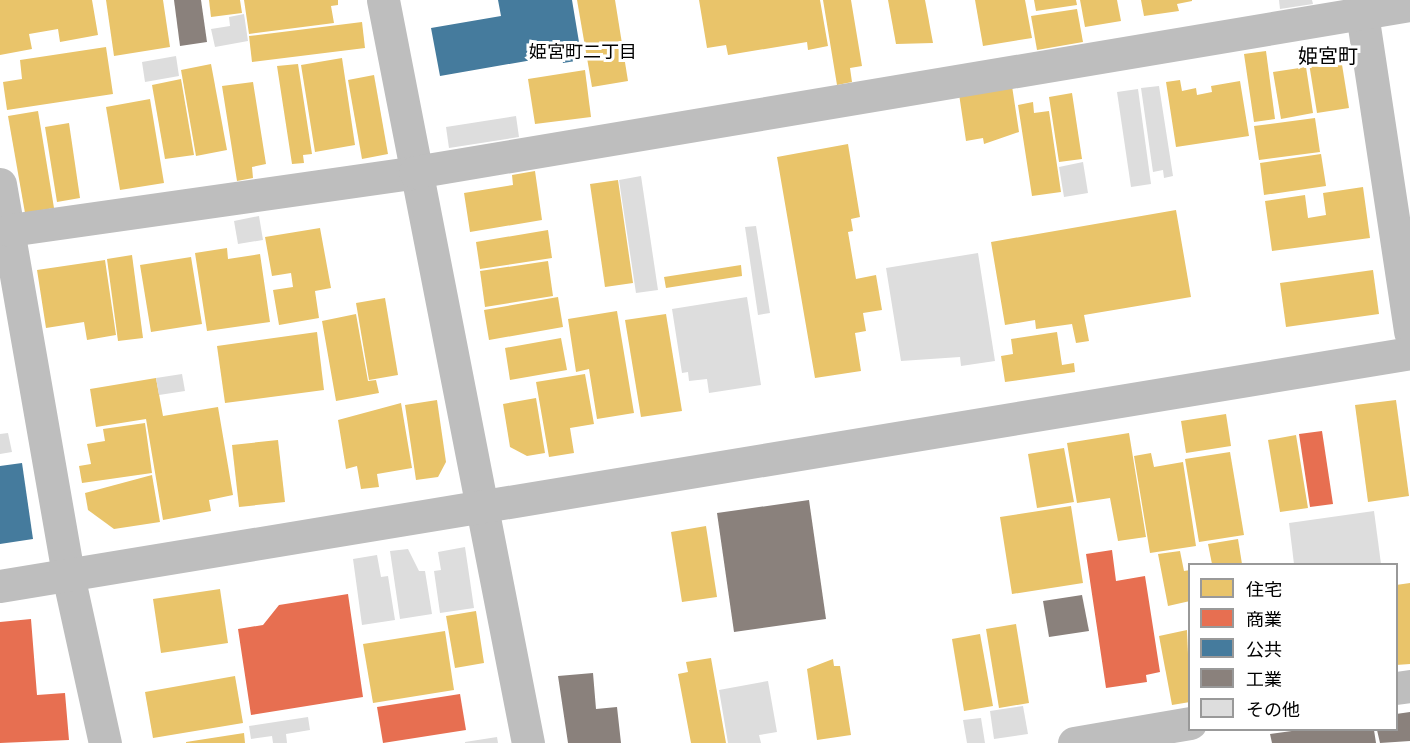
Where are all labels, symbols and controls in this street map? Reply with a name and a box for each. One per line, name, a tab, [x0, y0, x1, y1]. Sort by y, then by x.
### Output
district label: 姫宮町二丁目	[529, 41, 637, 63]
district label: 姫宮町	[1298, 44, 1358, 68]
legend	[1188, 563, 1398, 731]
text: 住宅	[1246, 579, 1282, 600]
text: 商業	[1246, 609, 1282, 630]
text: 公共	[1246, 639, 1282, 660]
text: 工業	[1246, 669, 1282, 690]
text: その他	[1246, 699, 1300, 720]

